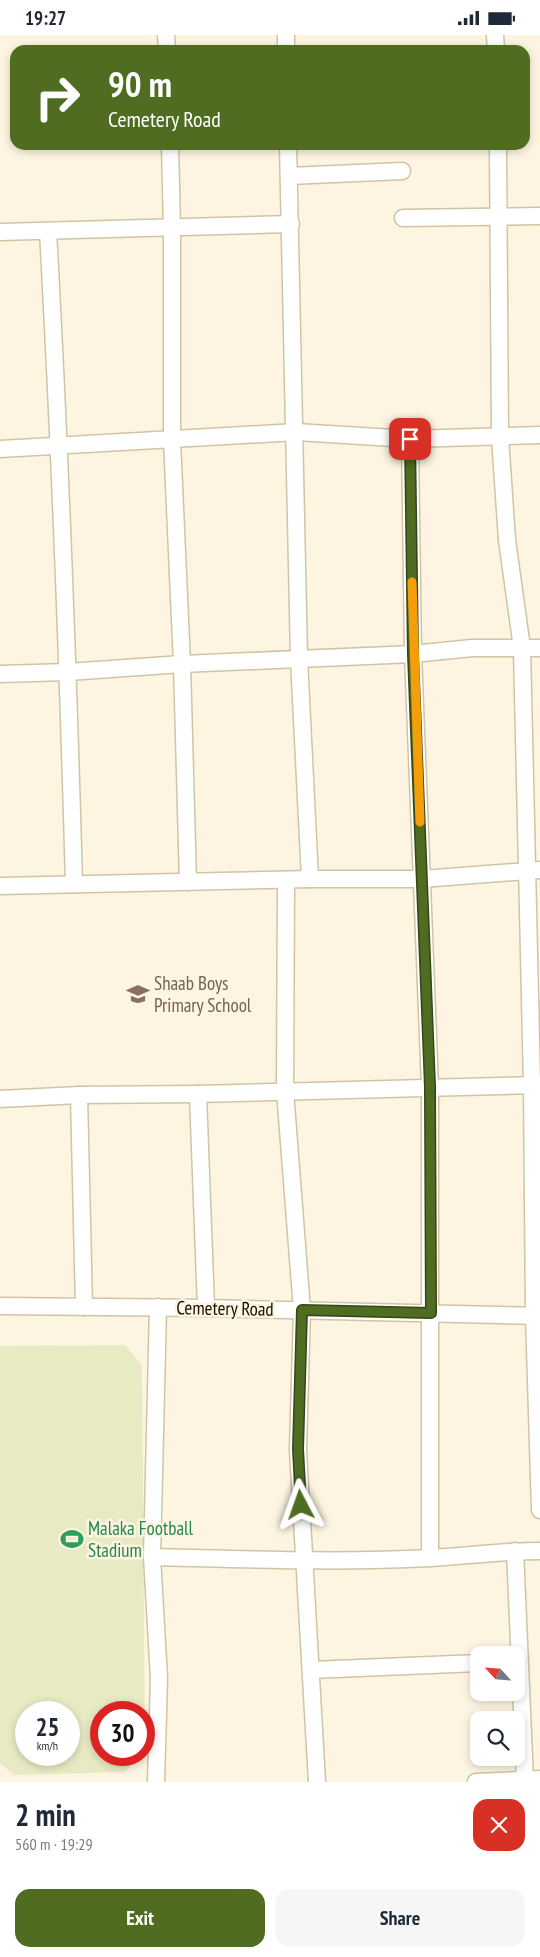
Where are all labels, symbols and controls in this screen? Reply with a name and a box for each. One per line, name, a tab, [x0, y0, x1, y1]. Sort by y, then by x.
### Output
text: 19:27	[25, 6, 66, 30]
text: 90 m	[108, 61, 172, 107]
icon: right	[25, 65, 90, 130]
text: Cemetery Road	[108, 105, 221, 133]
pin	[389, 418, 431, 460]
icon: arrive	[396, 425, 424, 453]
place label: Shaab Boys Primary School	[154, 971, 252, 1017]
school or university icon: Shaab Boys Primary School	[125, 981, 151, 1007]
street label: Cemetery Road	[176, 1295, 274, 1321]
position arrow	[274, 1478, 326, 1530]
place label: Malaka Football Stadium	[88, 1516, 193, 1562]
sports icon: Malaka Football Stadium	[59, 1526, 85, 1552]
north arrow	[470, 1646, 525, 1701]
map controls	[470, 1646, 525, 1766]
speed limit sign: 30	[90, 1701, 155, 1766]
text: 25	[36, 1711, 59, 1743]
button: search	[470, 1711, 525, 1766]
text: km/h	[37, 1738, 58, 1753]
text: 2 min	[15, 1795, 76, 1834]
button: close	[473, 1799, 525, 1851]
text: 560 m · 19:29	[15, 1834, 93, 1854]
button: Exit	[15, 1889, 265, 1947]
button: Share	[275, 1889, 525, 1947]

